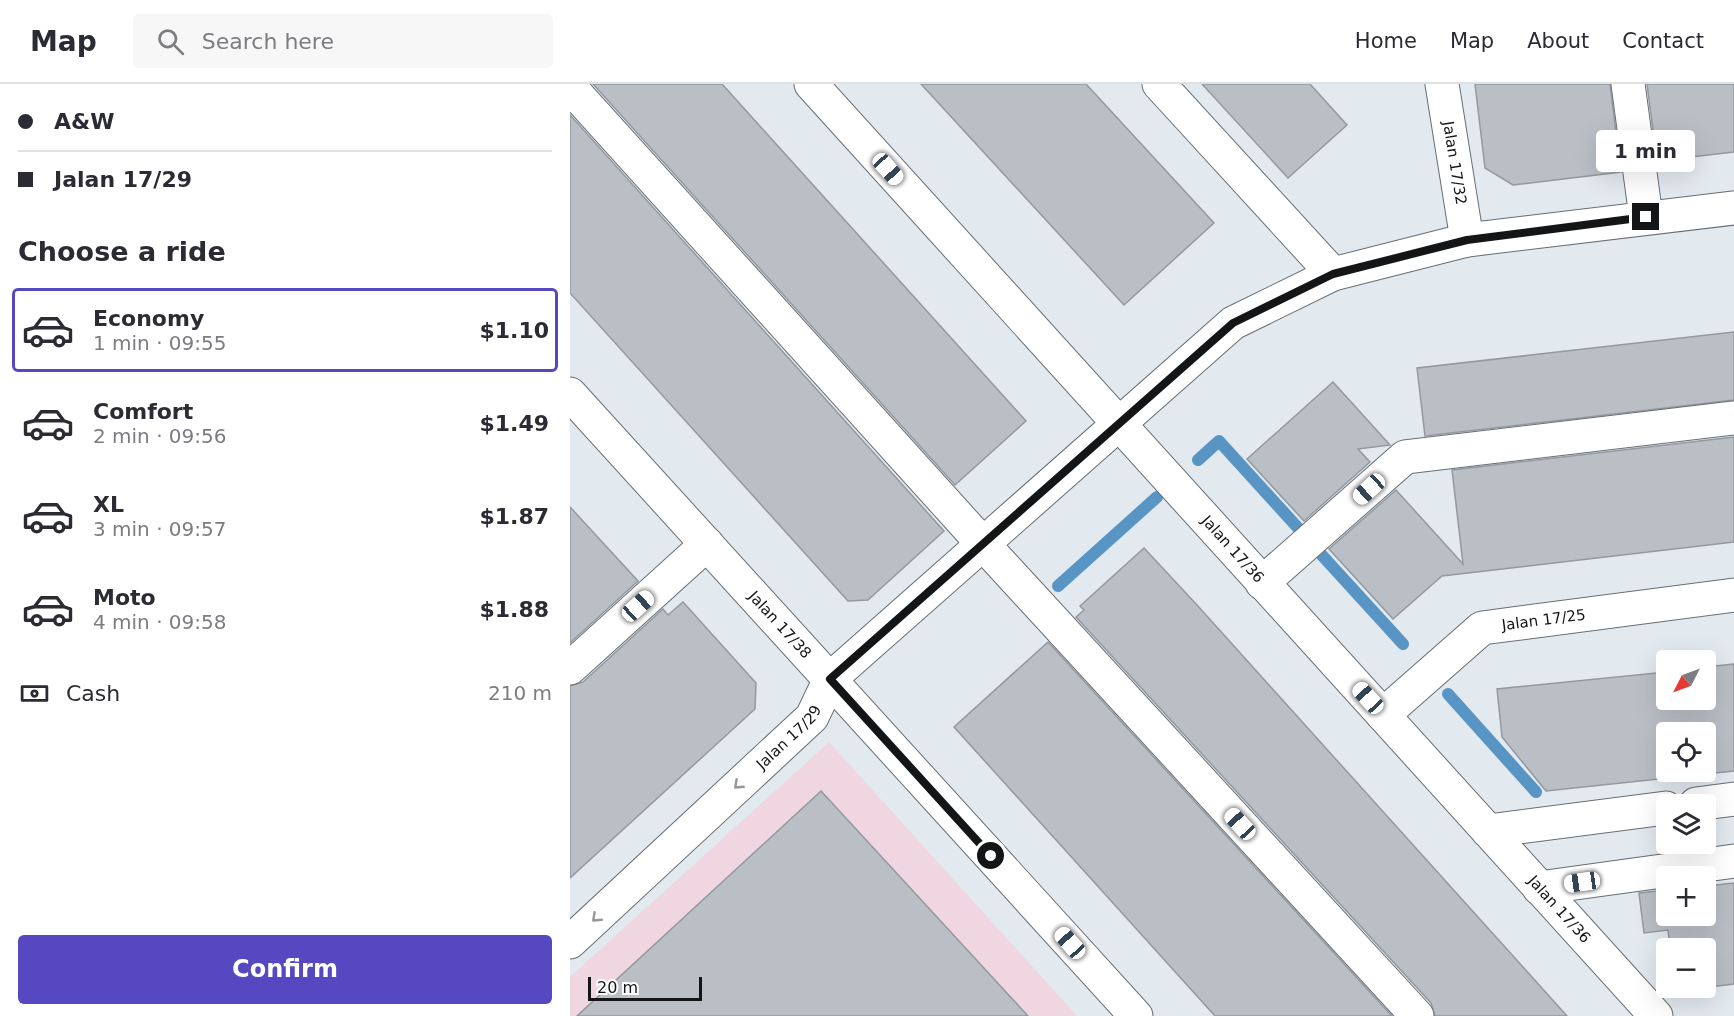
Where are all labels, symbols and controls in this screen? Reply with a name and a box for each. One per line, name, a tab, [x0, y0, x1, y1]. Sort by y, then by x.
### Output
search box	[133, 14, 553, 68]
text: Map	[30, 25, 97, 58]
icon: search	[154, 25, 187, 58]
text: Search here	[202, 29, 334, 54]
text: Home	[1355, 29, 1417, 53]
text: Map	[1450, 29, 1494, 53]
text: About	[1527, 29, 1589, 53]
text: Contact	[1622, 29, 1704, 53]
text: A&W	[54, 109, 114, 134]
street label: Jalan 17/32	[1439, 119, 1470, 206]
callout: 1 min	[1596, 130, 1696, 172]
text: 1 min	[1614, 139, 1677, 163]
car	[869, 150, 907, 188]
text: Jalan 17/29	[54, 167, 192, 192]
route end	[1632, 203, 1659, 230]
text: Choose a ride	[18, 236, 226, 267]
icon: car	[21, 303, 75, 357]
text: Economy	[93, 306, 204, 331]
text: $1.10	[479, 318, 549, 343]
text: 1 min · 09:55	[93, 331, 227, 355]
icon: car	[21, 396, 75, 450]
text: Comfort	[93, 399, 193, 424]
text: $1.49	[479, 411, 549, 436]
text: 2 min · 09:56	[93, 424, 227, 448]
car	[1350, 470, 1388, 508]
icon: car	[21, 489, 75, 543]
text: XL	[93, 492, 124, 517]
text: $1.87	[479, 504, 549, 529]
street label: Jalan 17/36	[1197, 511, 1268, 587]
text: 3 min · 09:57	[93, 517, 227, 541]
icon: car	[21, 582, 75, 636]
text: Moto	[93, 585, 156, 610]
car	[619, 587, 657, 625]
street label: Jalan 17/38	[744, 587, 815, 662]
text: $1.88	[479, 597, 549, 622]
street label: Jalan 17/25	[1500, 606, 1587, 634]
text: 4 min · 09:58	[93, 610, 227, 634]
north arrow	[1656, 650, 1716, 710]
map controls	[1656, 650, 1716, 998]
icon: cash	[18, 677, 51, 710]
car	[1349, 679, 1387, 717]
text: Cash	[66, 681, 120, 706]
text: 210 m	[488, 681, 552, 705]
street label: Jalan 17/29	[752, 702, 825, 774]
button: locate	[1656, 722, 1716, 782]
one-way arrow	[735, 778, 745, 789]
button: layers	[1656, 794, 1716, 854]
car	[1221, 805, 1259, 843]
route start	[977, 842, 1004, 869]
button: +	[1656, 866, 1716, 926]
street label: Jalan 17/36	[1524, 871, 1594, 947]
car	[1563, 871, 1601, 893]
one-way arrow	[592, 911, 602, 922]
car	[1051, 924, 1089, 962]
button: Confirm	[18, 935, 552, 1004]
button: −	[1656, 938, 1716, 998]
scale bar	[588, 974, 702, 1002]
text: 20 m	[597, 978, 638, 997]

